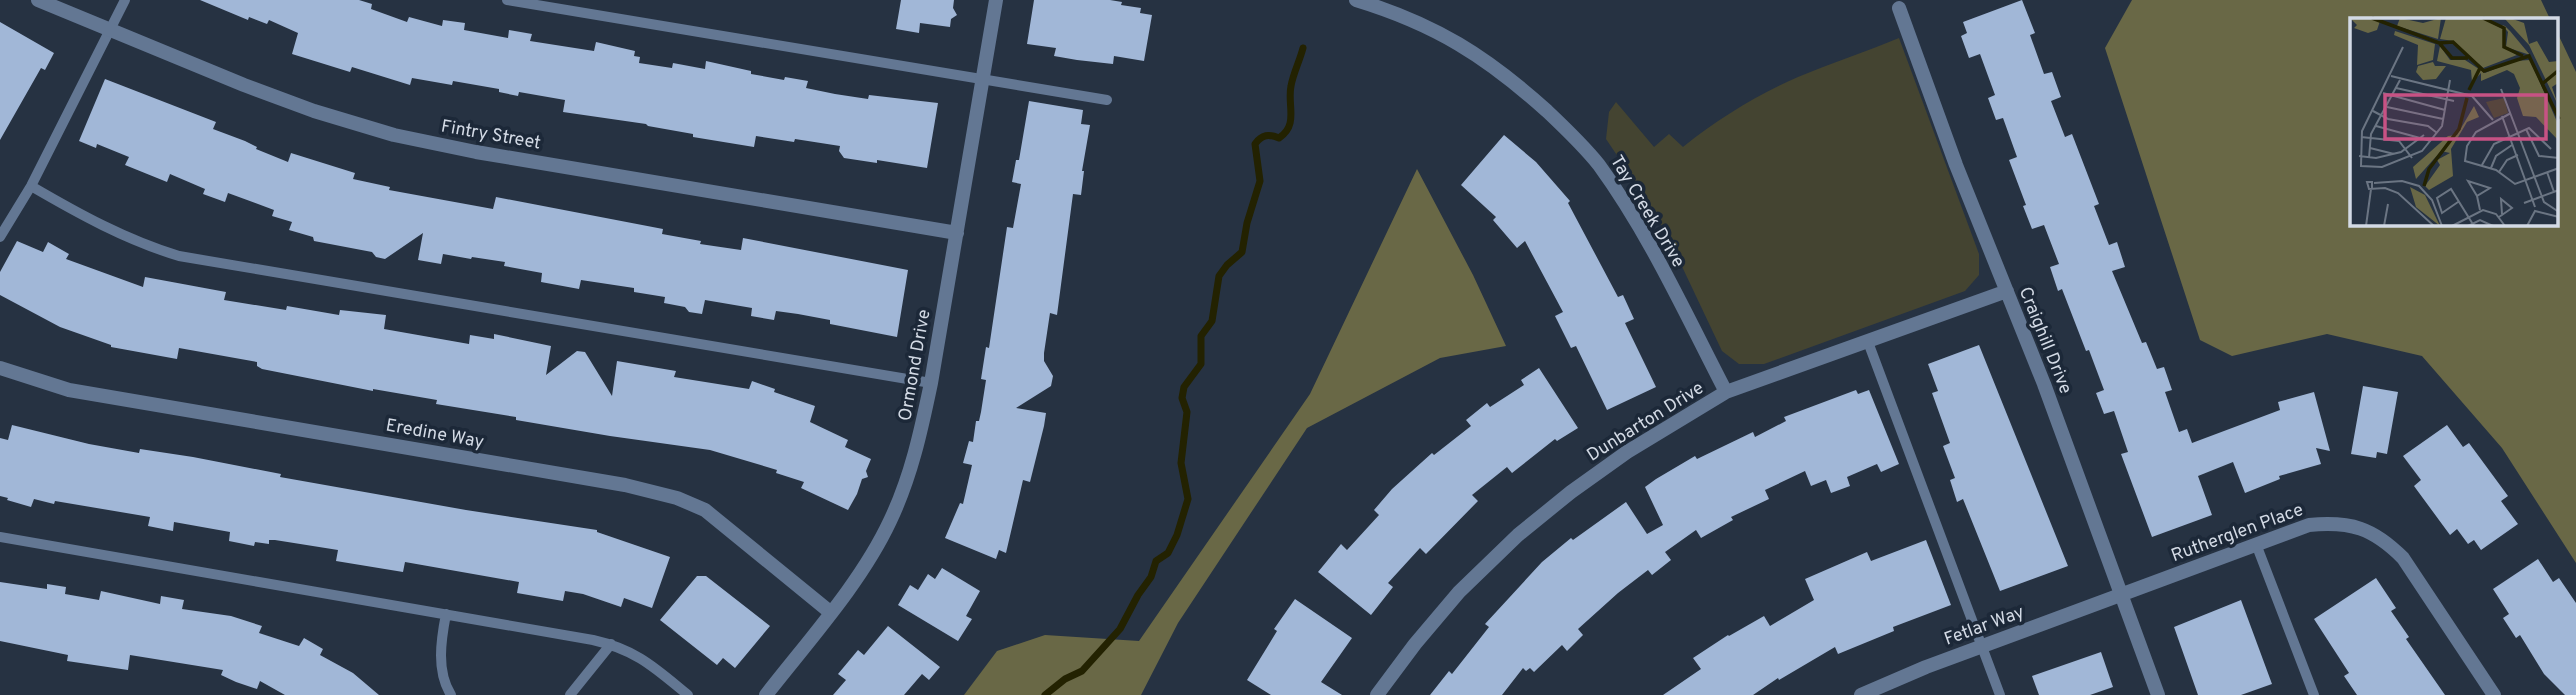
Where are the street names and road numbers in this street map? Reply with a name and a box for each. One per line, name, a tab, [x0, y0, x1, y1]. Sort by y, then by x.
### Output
street label: Fintry Street	[439, 115, 543, 156]
street label: Tay Creek Drive	[1604, 151, 1689, 272]
street label: Craighill Drive	[2013, 284, 2077, 397]
street label: Ormond Drive	[894, 308, 937, 423]
street label: Dunbarton Drive	[1583, 377, 1709, 467]
street label: Eredine Way	[384, 415, 486, 454]
street label: Rutherglen Place	[2168, 499, 2307, 568]
street label: Fetlar Way	[1941, 601, 2028, 652]

